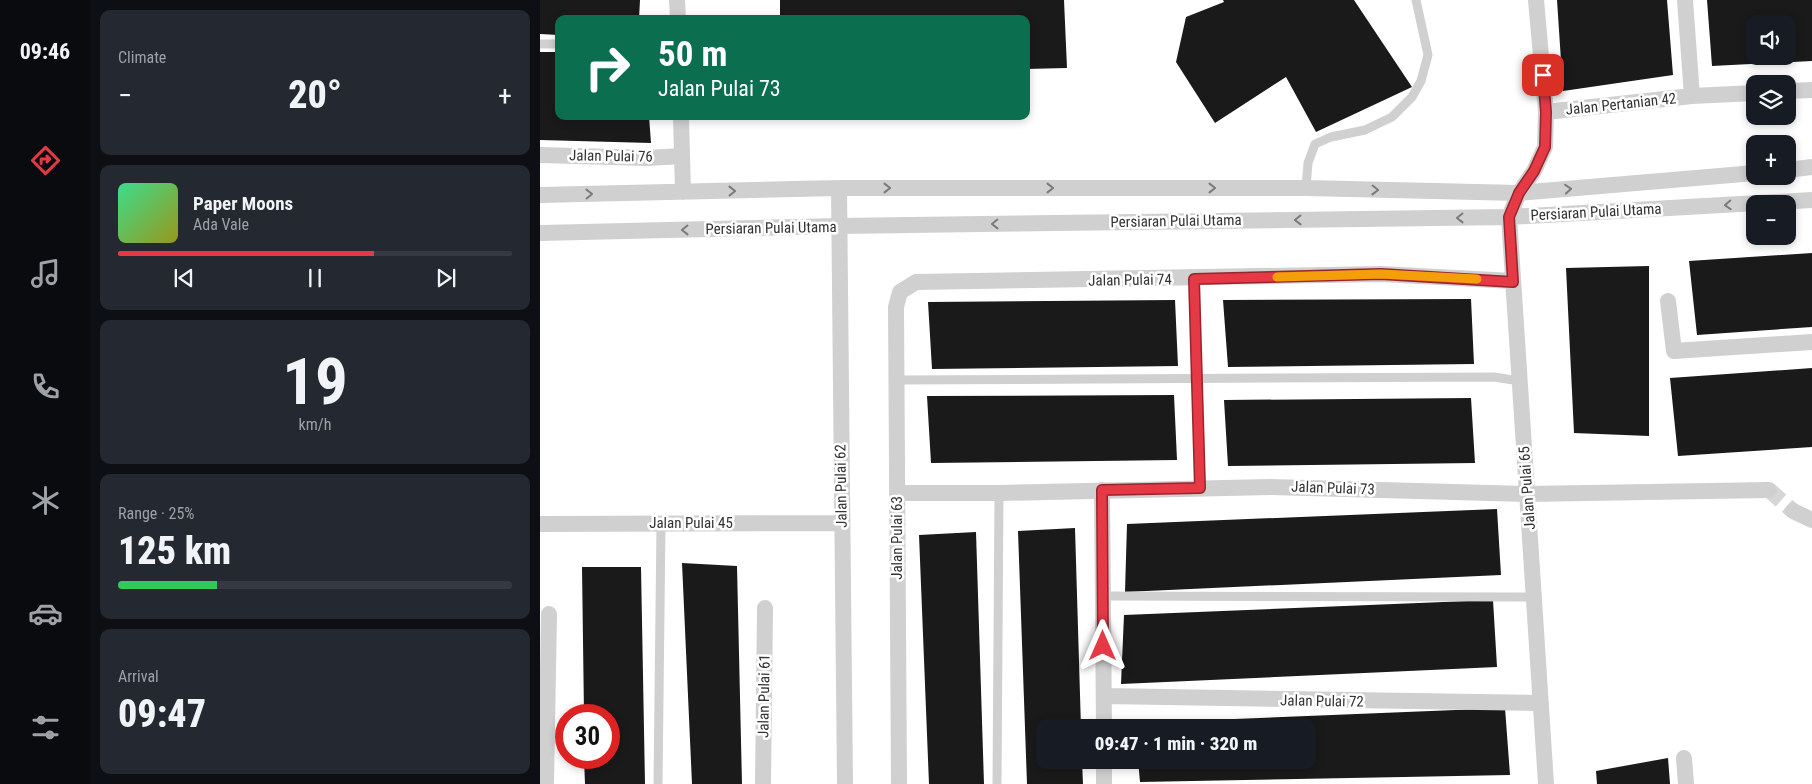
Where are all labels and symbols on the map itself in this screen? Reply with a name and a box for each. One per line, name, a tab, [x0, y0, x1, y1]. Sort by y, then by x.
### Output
pin	[1522, 54, 1564, 96]
street label: Jalan Pertanian 42	[1565, 89, 1677, 119]
street label: Jalan Pulai 76	[569, 146, 653, 166]
one-way arrow	[884, 183, 892, 193]
one-way arrow	[1046, 183, 1054, 193]
one-way arrow	[1209, 183, 1217, 193]
one-way arrow	[1371, 184, 1379, 195]
one-way arrow	[1564, 184, 1572, 195]
one-way arrow	[728, 186, 736, 196]
one-way arrow	[585, 189, 593, 199]
one-way arrow	[1724, 199, 1732, 210]
street label: Persiaran Pulai Utama	[1530, 200, 1662, 224]
street label: Persiaran Pulai Utama	[1110, 211, 1242, 231]
one-way arrow	[1456, 213, 1464, 223]
one-way arrow	[1294, 215, 1302, 225]
street label: Persiaran Pulai Utama	[705, 218, 837, 238]
one-way arrow	[991, 219, 999, 229]
one-way arrow	[681, 224, 689, 235]
street label: Jalan Pulai 74	[1088, 270, 1172, 290]
street label: Jalan Pulai 62	[831, 444, 851, 528]
street label: Jalan Pulai 65	[1515, 446, 1539, 530]
street label: Jalan Pulai 73	[1291, 478, 1375, 498]
street label: Jalan Pulai 63	[888, 496, 906, 580]
street label: Jalan Pulai 45	[649, 514, 733, 532]
position arrow	[1076, 619, 1128, 671]
street label: Jalan Pulai 61	[754, 654, 774, 738]
street label: Jalan Pulai 72	[1280, 691, 1364, 711]
speed limit sign: 30	[555, 704, 620, 769]

